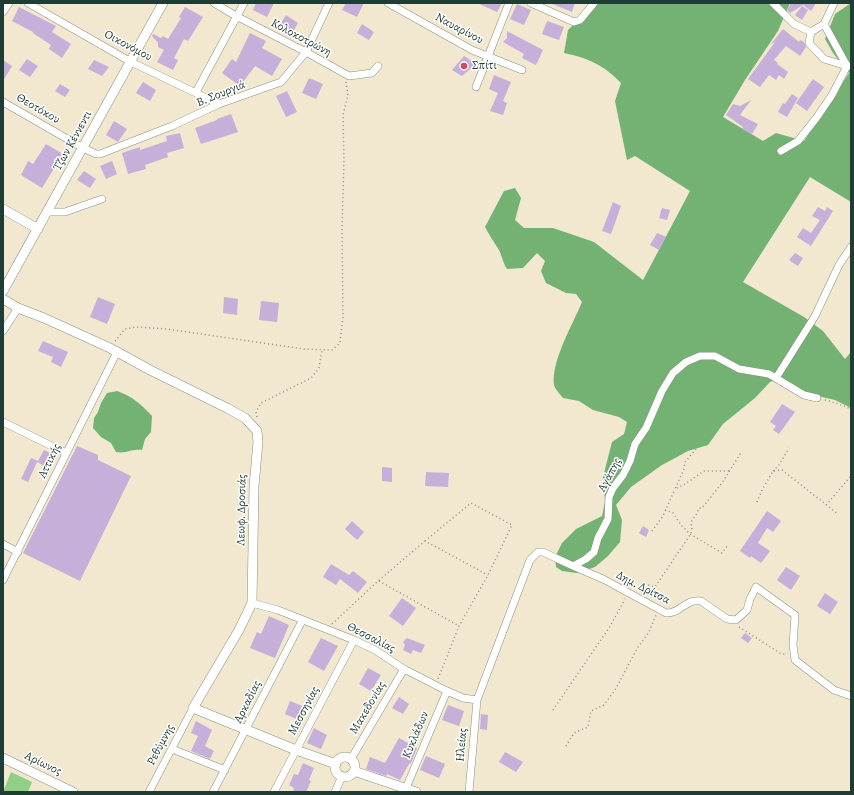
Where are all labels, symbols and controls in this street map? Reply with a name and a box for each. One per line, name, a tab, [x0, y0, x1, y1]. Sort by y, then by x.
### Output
street label: Ναυαρίνου	[432, 10, 486, 48]
street label: Κολοκοτρώνη	[268, 16, 334, 60]
street label: Οικονόμου	[102, 27, 154, 65]
place label: Σπίτι	[472, 59, 497, 73]
marker: Σπίτι	[459, 61, 469, 71]
street label: Β. Σουργιά	[194, 78, 248, 110]
street label: Θεοτόκου	[14, 91, 62, 127]
street label: Τζων Κέννεντι	[51, 109, 95, 173]
street label: Αττικής	[35, 441, 65, 481]
street label: Αγάπης	[595, 456, 625, 494]
street label: Λεωφ. Δροσιάς	[234, 474, 250, 546]
street label: Δημ. Δρίτσα	[614, 568, 672, 608]
street label: Θεσσαλίας	[345, 620, 397, 656]
street label: Αρκαδίας	[231, 678, 265, 726]
street label: Μακεδονίας	[347, 679, 389, 737]
street label: Μεσσηνίας	[285, 684, 323, 738]
street label: Κυκλάδων	[400, 709, 432, 761]
street label: Ρεθύμνης	[144, 722, 178, 768]
street label: Ηλείας	[453, 728, 471, 762]
street label: Αρίωνος	[22, 749, 64, 779]

